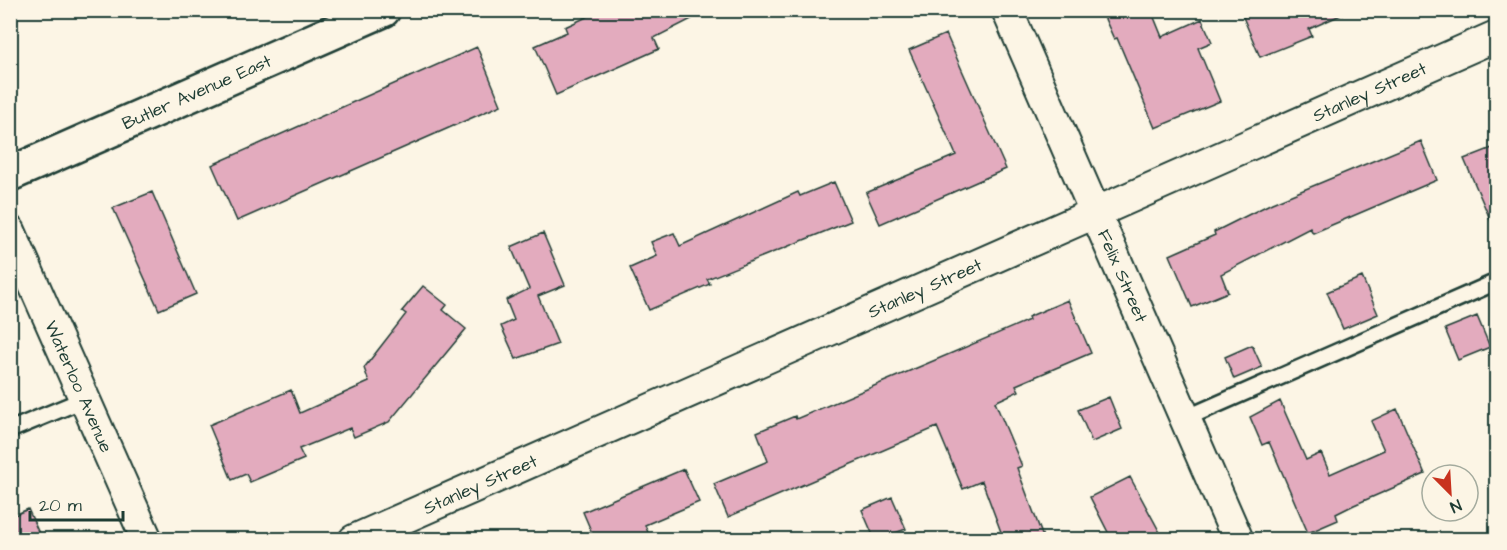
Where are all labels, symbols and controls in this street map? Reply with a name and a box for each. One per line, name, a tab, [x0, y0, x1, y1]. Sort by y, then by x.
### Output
street label: Butler Avenue East	[118, 48, 276, 136]
street label: Stanley Street	[1309, 56, 1431, 128]
street label: Felix Street	[1091, 226, 1154, 327]
street label: Stanley Street	[864, 252, 987, 325]
street label: Waterloo Avenue	[38, 317, 119, 457]
street label: Stanley Street	[419, 448, 542, 521]
north arrow	[1420, 463, 1480, 523]
scale bar	[30, 484, 123, 522]
text: 20 m	[39, 493, 82, 518]
text: N	[1447, 494, 1465, 518]

